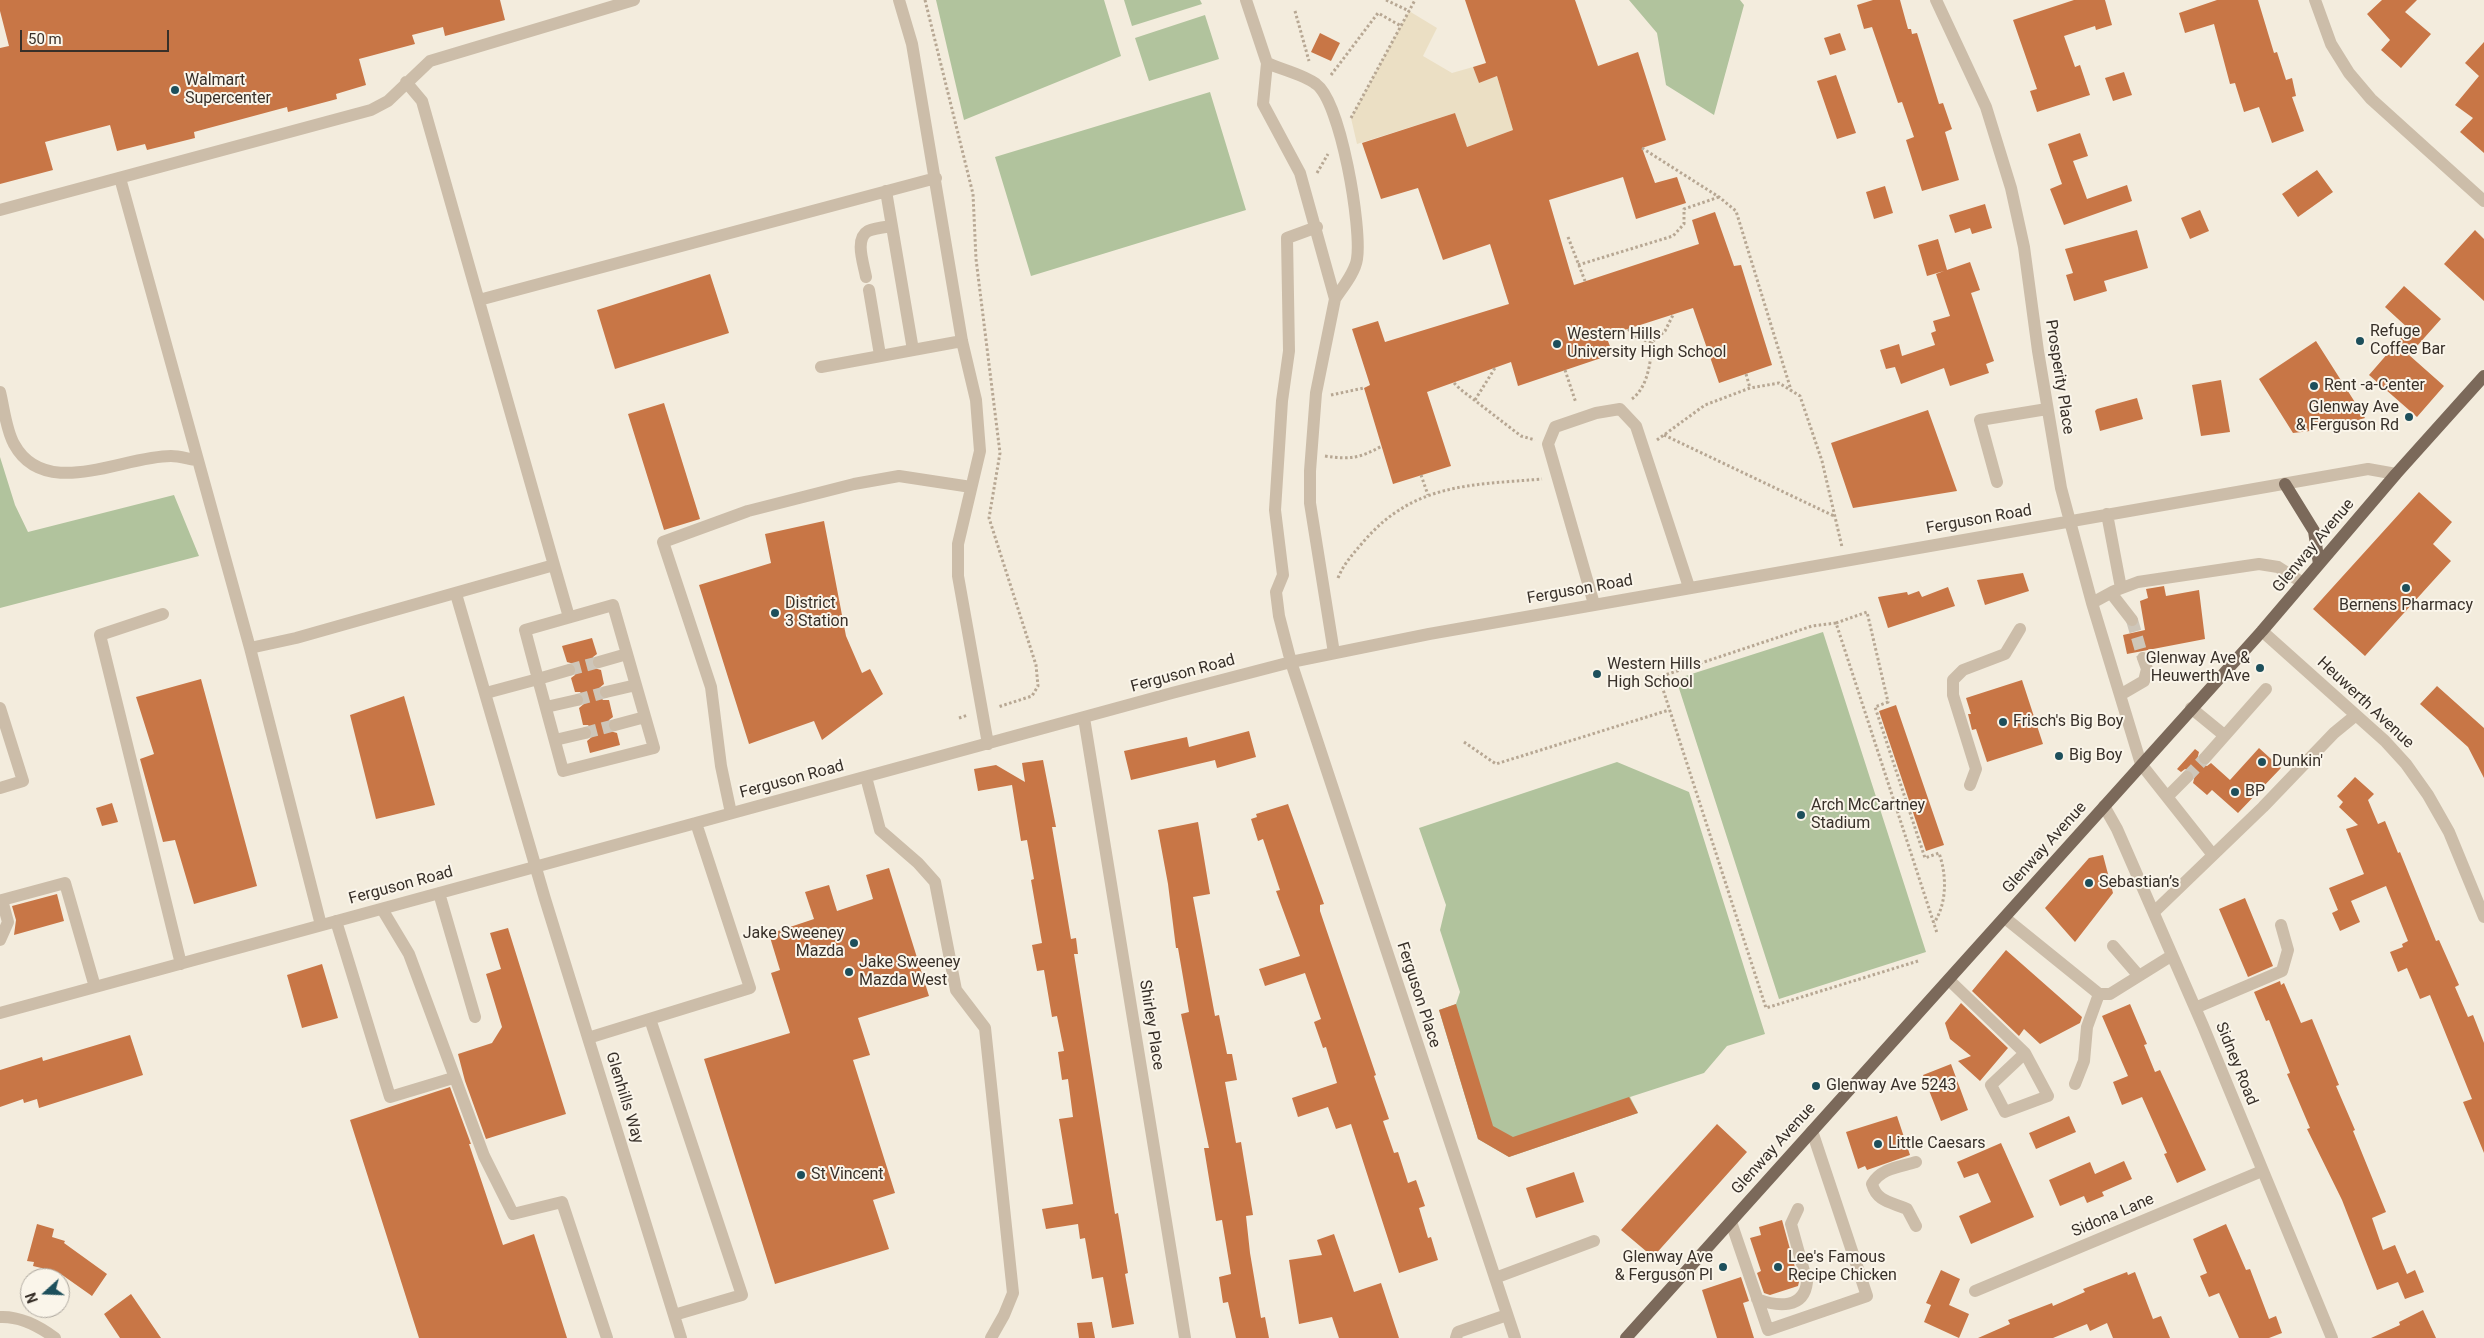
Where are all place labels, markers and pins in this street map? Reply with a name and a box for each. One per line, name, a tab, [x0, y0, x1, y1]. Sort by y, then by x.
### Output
place label: Walmart Supercenter	[185, 71, 271, 109]
marker: Walmart Supercenter	[169, 84, 181, 96]
place label: Refuge Coffee Bar	[2370, 322, 2446, 360]
place label: Western Hills University High School	[1567, 325, 1726, 363]
marker: Refuge Coffee Bar	[2354, 335, 2366, 347]
marker: Western Hills University High School	[1551, 338, 1563, 350]
place label: Rent -a-Center	[2324, 376, 2425, 396]
marker: Rent -a-Center	[2308, 380, 2320, 392]
place label: Glenway Ave & Ferguson Rd	[2296, 398, 2399, 436]
marker: Glenway Ave & Ferguson Rd	[2403, 411, 2415, 423]
marker: Bernens Pharmacy	[2400, 582, 2412, 594]
place label: District 3 Station	[785, 594, 848, 632]
place label: Bernens Pharmacy	[2339, 596, 2473, 616]
marker: District 3 Station	[769, 607, 781, 619]
place label: Glenway Ave & Heuwerth Ave	[2146, 649, 2250, 687]
place label: Western Hills High School	[1607, 655, 1701, 693]
marker: Glenway Ave & Heuwerth Ave	[2254, 662, 2266, 674]
marker: Western Hills High School	[1591, 668, 1603, 680]
place label: Frisch's Big Boy	[2013, 712, 2123, 732]
marker: Frisch's Big Boy	[1997, 716, 2009, 728]
place label: Big Boy	[2069, 746, 2122, 766]
marker: Big Boy	[2053, 750, 2065, 762]
place label: Dunkin'	[2272, 752, 2323, 772]
marker: Dunkin'	[2256, 756, 2268, 768]
place label: BP	[2245, 782, 2265, 802]
marker: BP	[2229, 786, 2241, 798]
place label: Arch McCartney Stadium	[1811, 796, 1925, 834]
marker: Arch McCartney Stadium	[1795, 809, 1807, 821]
place label: Sebastian’s	[2099, 873, 2180, 893]
marker: Sebastian’s	[2083, 877, 2095, 889]
place label: Jake Sweeney Mazda	[743, 924, 844, 962]
marker: Jake Sweeney Mazda	[848, 937, 860, 949]
place label: Jake Sweeney Mazda West	[859, 953, 960, 991]
marker: Jake Sweeney Mazda West	[843, 966, 855, 978]
place label: Glenway Ave 5243	[1826, 1076, 1956, 1096]
marker: Glenway Ave 5243	[1810, 1080, 1822, 1092]
place label: Little Caesars	[1888, 1134, 1986, 1154]
marker: Little Caesars	[1872, 1138, 1884, 1150]
place label: St Vincent	[811, 1165, 884, 1185]
marker: St Vincent	[795, 1169, 807, 1181]
place label: Glenway Ave & Ferguson Pl	[1615, 1248, 1713, 1286]
place label: Lee's Famous Recipe Chicken	[1788, 1248, 1897, 1286]
marker: Glenway Ave & Ferguson Pl	[1717, 1261, 1729, 1273]
marker: Lee's Famous Recipe Chicken	[1772, 1261, 1784, 1273]

